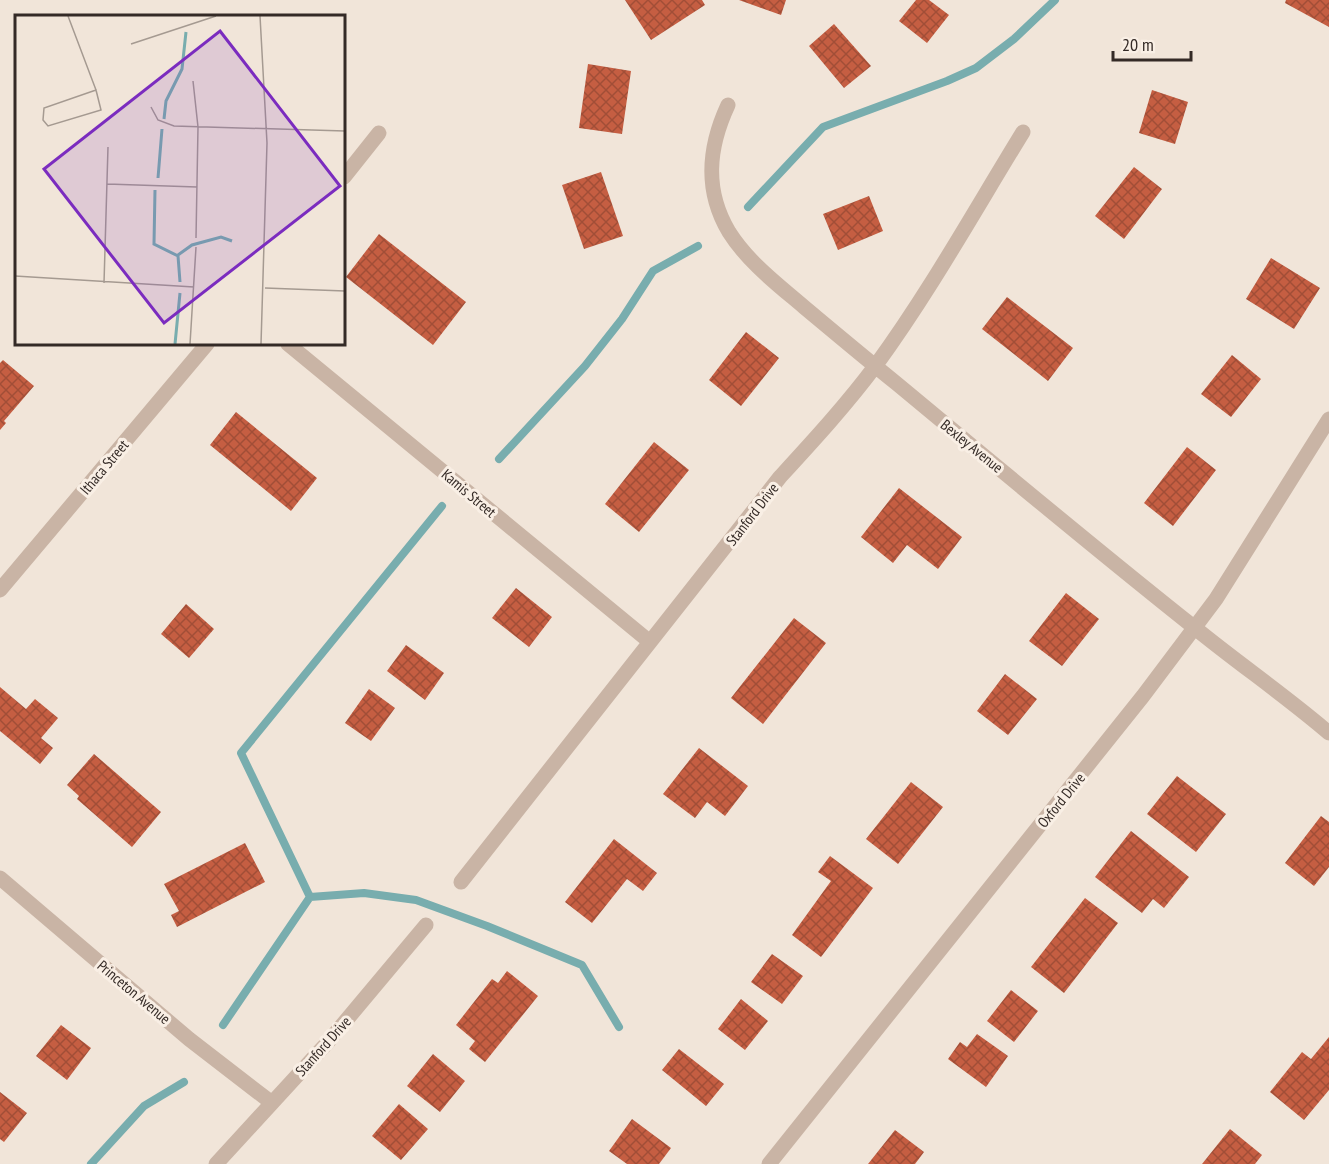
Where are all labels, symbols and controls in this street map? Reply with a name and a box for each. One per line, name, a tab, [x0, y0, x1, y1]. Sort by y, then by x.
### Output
inset map	[15, 15, 345, 345]
scale bar	[1113, 24, 1191, 62]
text: 20 m	[1122, 33, 1154, 56]
street label: Bexley Avenue	[937, 415, 1007, 477]
street label: Ithaca Street	[76, 436, 132, 498]
street label: Kamis Street	[438, 465, 500, 521]
street label: Stanford Drive	[722, 479, 782, 549]
street label: Oxford Drive	[1033, 769, 1089, 831]
street label: Princeton Avenue	[94, 956, 174, 1028]
street label: Stanford Drive	[291, 1012, 355, 1080]

